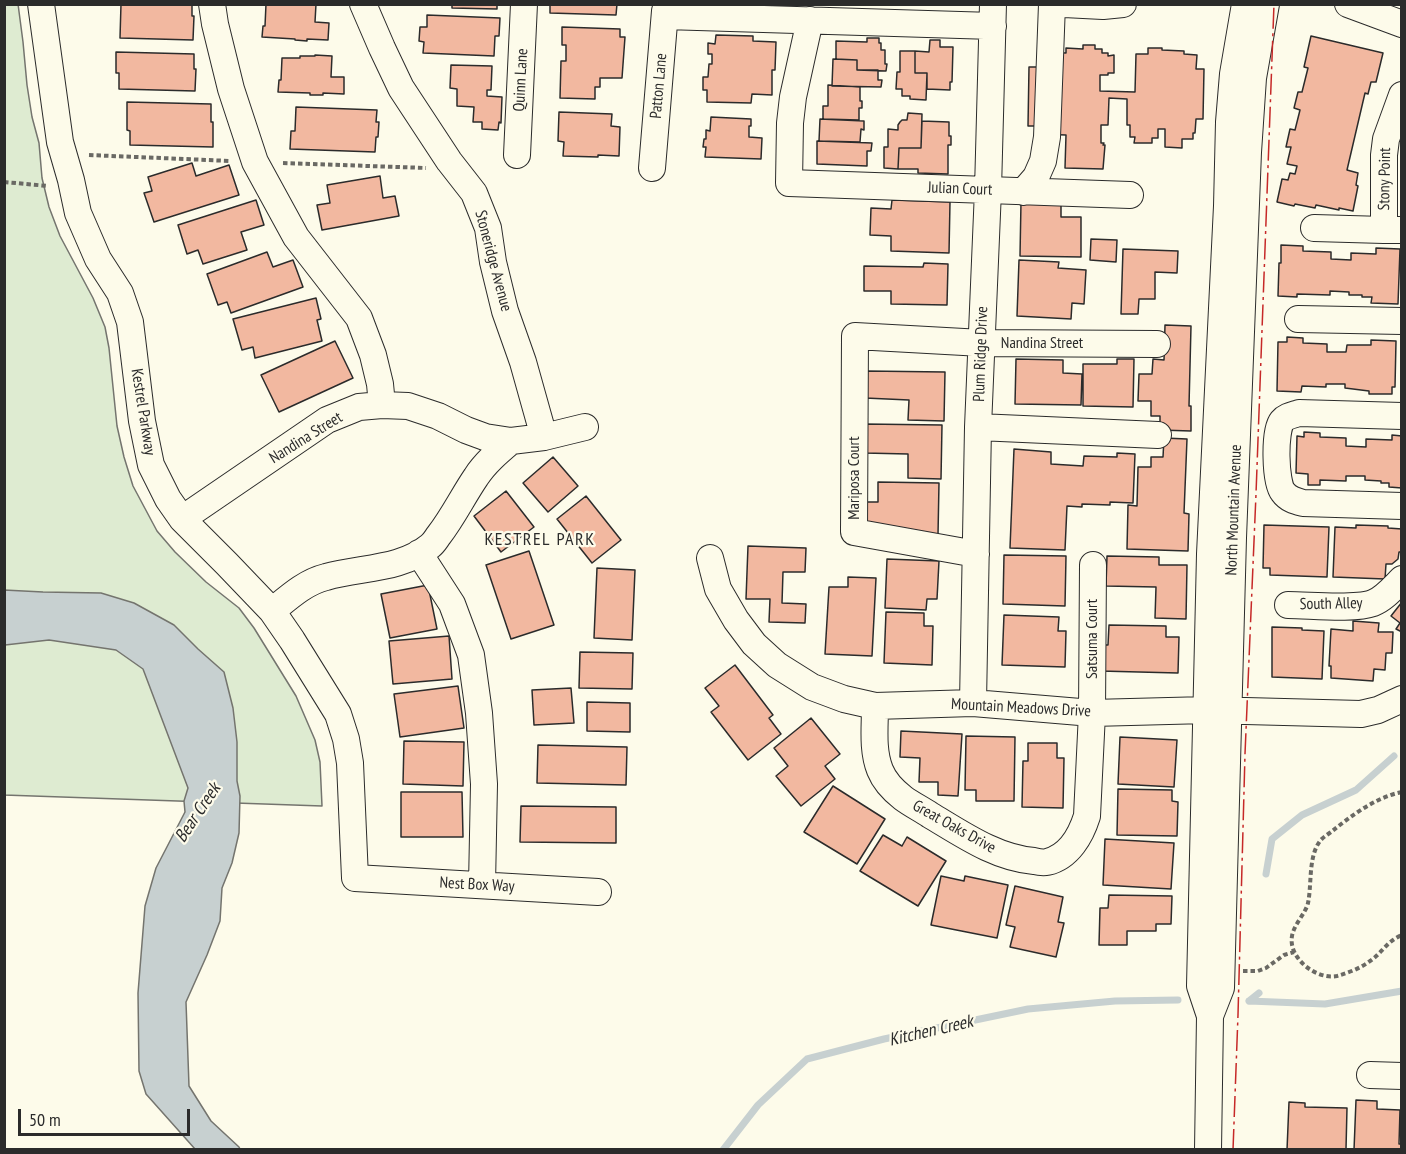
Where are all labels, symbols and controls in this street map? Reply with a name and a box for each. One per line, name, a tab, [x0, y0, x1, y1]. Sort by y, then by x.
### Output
street label: Quinn Lane	[510, 48, 532, 112]
street label: Patton Lane	[647, 52, 671, 120]
street label: Stony Point	[1375, 147, 1395, 211]
street label: Julian Court	[927, 178, 993, 200]
street label: Stoneridge Avenue	[470, 208, 516, 314]
street label: Plum Ridge Drive	[970, 306, 992, 402]
street label: Nandina Street	[1001, 333, 1083, 353]
street label: Kestrel Parkway	[127, 367, 159, 457]
street label: Nandina Street	[266, 408, 346, 468]
street label: Mariposa Court	[844, 436, 864, 520]
street label: North Mountain Avenue	[1222, 444, 1246, 576]
district label: KESTREL PARK	[484, 529, 596, 551]
street label: South Alley	[1299, 594, 1363, 614]
street label: Satsuma Court	[1082, 599, 1102, 679]
street label: Mountain Meadows Drive	[951, 695, 1091, 721]
water label: Bear Creek	[170, 779, 226, 847]
street label: Great Oaks Drive	[909, 796, 999, 858]
street label: Nest Box Way	[439, 873, 515, 897]
water label: Kitchen Creek	[887, 1011, 975, 1051]
scale bar	[21, 1097, 194, 1135]
text: 50 m	[29, 1108, 61, 1131]

